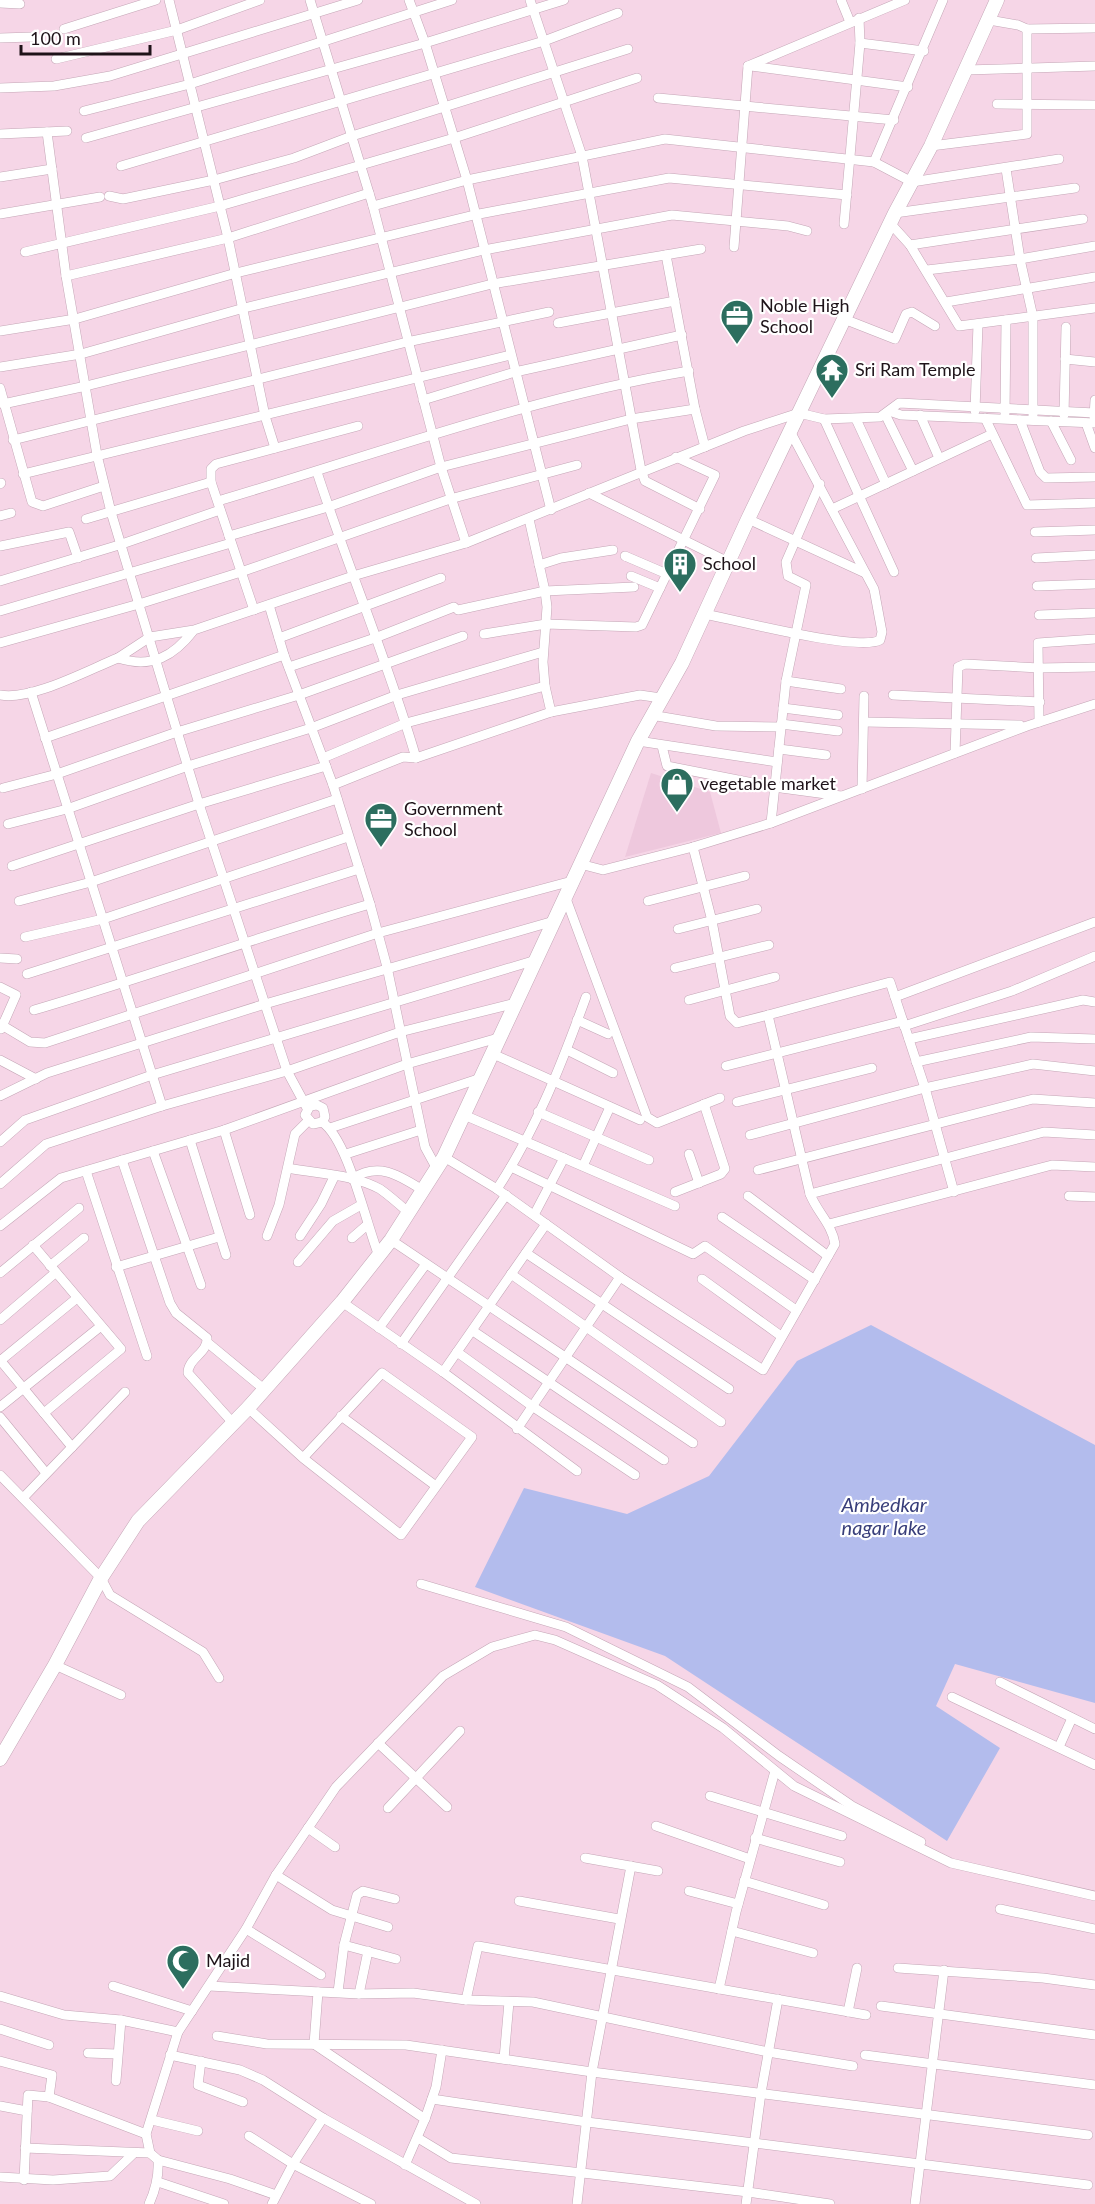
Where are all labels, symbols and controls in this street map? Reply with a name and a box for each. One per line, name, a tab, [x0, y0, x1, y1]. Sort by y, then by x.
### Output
scale bar	[21, 18, 150, 56]
text: 100 m	[30, 27, 81, 49]
place label: Noble High School	[760, 294, 849, 337]
office icon: Noble High School	[719, 298, 755, 345]
temple icon: Sri Ram Temple	[814, 352, 850, 399]
place label: Sri Ram Temple	[855, 358, 976, 380]
building icon: School	[662, 546, 698, 593]
place label: School	[703, 552, 756, 574]
shop icon: vegetable market	[659, 766, 695, 813]
place label: vegetable market	[700, 772, 836, 794]
place label: Government School	[404, 797, 503, 840]
office icon: Government School	[363, 801, 399, 848]
water label: Ambedkar nagar lake	[840, 1492, 928, 1539]
mosque icon: Majid	[165, 1943, 201, 1990]
place label: Majid	[206, 1949, 250, 1971]

